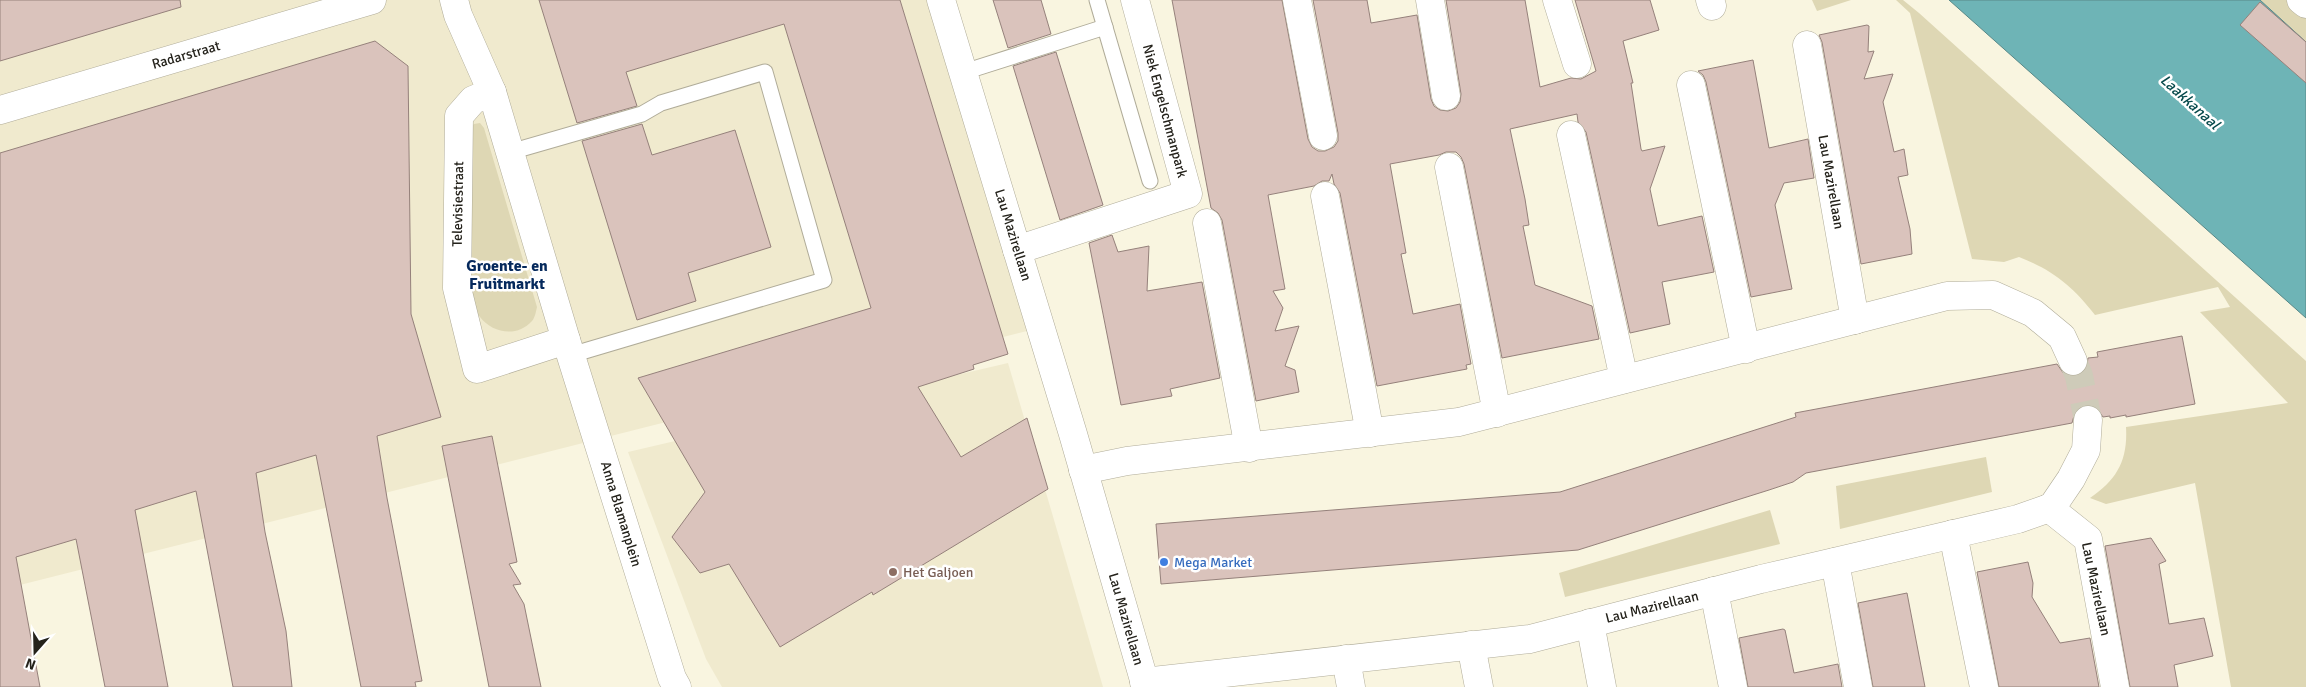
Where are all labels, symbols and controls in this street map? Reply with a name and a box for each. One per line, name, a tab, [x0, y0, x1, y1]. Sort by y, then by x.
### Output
street label: Radarstraat	[150, 37, 222, 73]
street label: Niek Engelschmanpark	[1139, 42, 1191, 180]
water label: Laakkanaal	[2157, 71, 2224, 134]
street label: Lau Mazirellaan	[1814, 134, 1848, 230]
street label: Televisiestraat	[449, 161, 467, 247]
street label: Lau Mazirellaan	[991, 187, 1035, 283]
district label: Groente- en Fruitmarkt	[466, 256, 548, 294]
street label: Anna Blamanplein	[597, 459, 645, 569]
street label: Lau Mazirellaan	[2078, 541, 2114, 637]
place label: Mega Market	[1174, 554, 1252, 571]
marker: Mega Market	[1158, 556, 1170, 568]
place label: Het Galjoen	[903, 564, 973, 581]
marker: Het Galjoen	[887, 566, 899, 578]
street label: Lau Mazirellaan	[1105, 571, 1147, 667]
street label: Lau Mazirellaan	[1604, 587, 1700, 627]
north arrow	[10, 627, 60, 677]
text: N	[23, 654, 38, 673]

